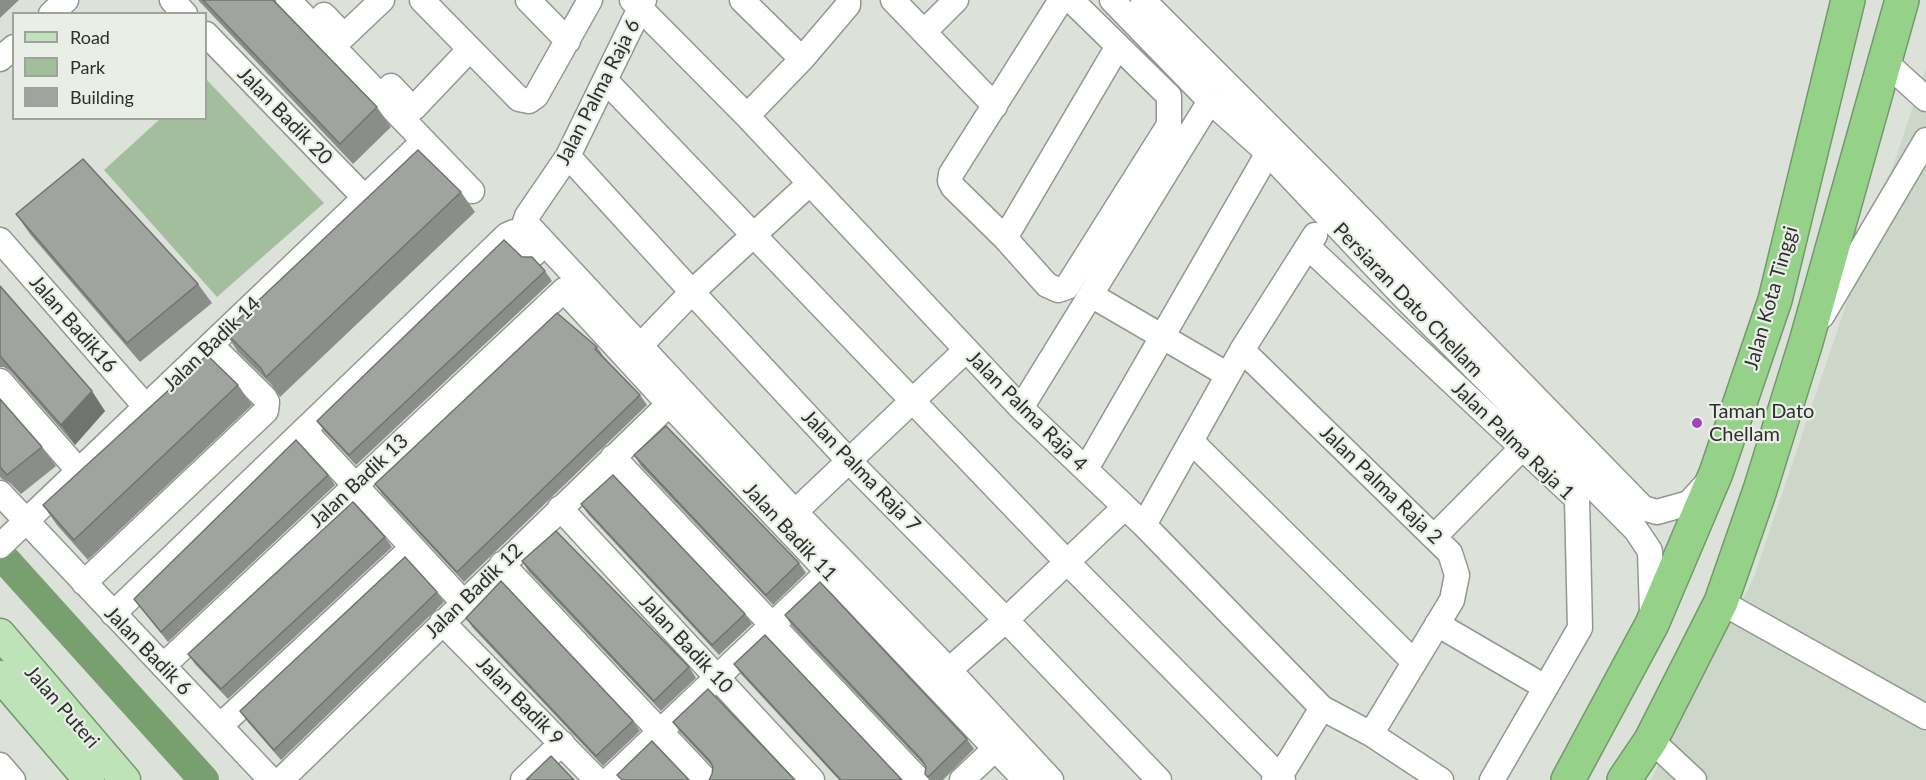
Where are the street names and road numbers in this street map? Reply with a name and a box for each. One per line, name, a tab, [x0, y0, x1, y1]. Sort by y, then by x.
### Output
street label: Jalan Palma Raja 6	[551, 15, 645, 169]
street label: Jalan Badik 20	[233, 62, 337, 170]
street label: Persiaran Dato Chellam	[1328, 218, 1488, 382]
street label: Jalan Kota Tinggi	[1739, 224, 1803, 372]
street label: Jalan Badik16	[24, 270, 122, 378]
street label: Jalan Badik 14	[158, 292, 266, 396]
street label: Jalan Palma Raja 4	[962, 346, 1092, 476]
street label: Jalan Palma Raja 1	[1447, 377, 1579, 505]
street label: Jalan Palma Raja 7	[797, 405, 925, 537]
street label: Jalan Palma Raja 2	[1315, 421, 1447, 549]
street label: Jalan Badik 13	[305, 429, 413, 533]
street label: Jalan Badik 11	[738, 478, 842, 586]
street label: Jalan Badik 12	[420, 539, 528, 643]
street label: Jalan Badik 10	[634, 590, 738, 698]
street label: Jalan Badik 6	[100, 601, 196, 701]
street label: Jalan Badik 9	[472, 651, 568, 751]
street label: Jalan Puteri	[20, 661, 104, 753]

